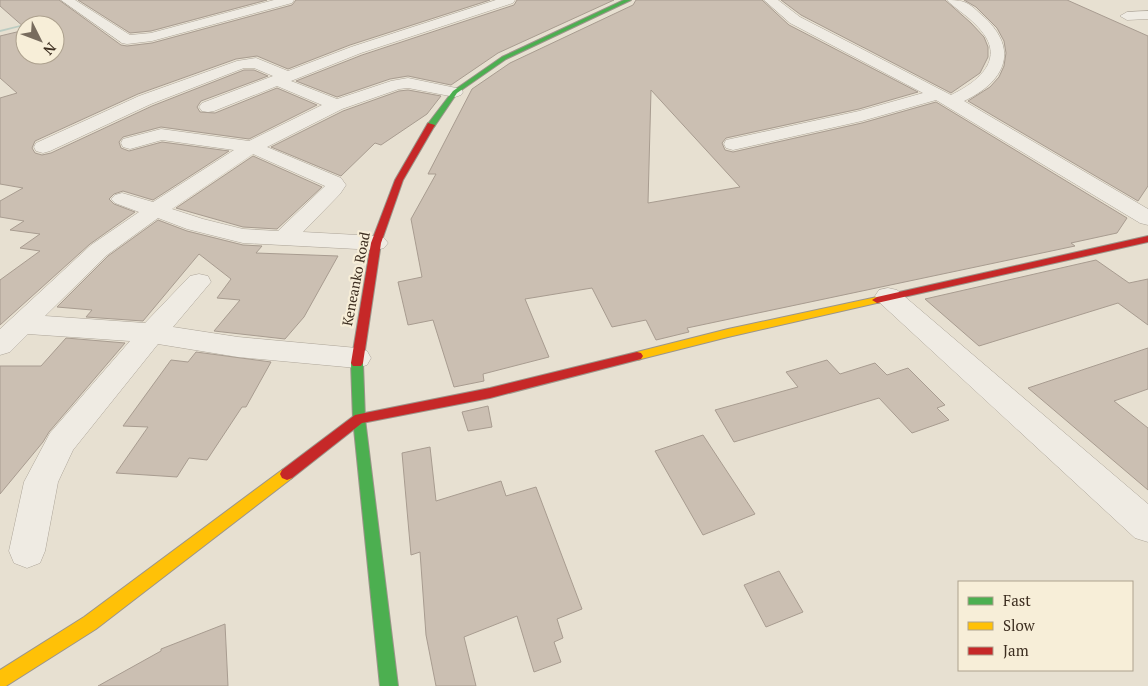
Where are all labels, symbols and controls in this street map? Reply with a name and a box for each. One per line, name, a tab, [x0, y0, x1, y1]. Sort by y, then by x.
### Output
north arrow	[15, 15, 65, 65]
text: N	[39, 39, 61, 60]
street label: Keneanko Road	[337, 230, 374, 328]
legend	[958, 581, 1133, 671]
text: Fast	[1003, 590, 1031, 610]
text: Slow	[1003, 615, 1036, 635]
text: Jam	[1003, 640, 1029, 660]

